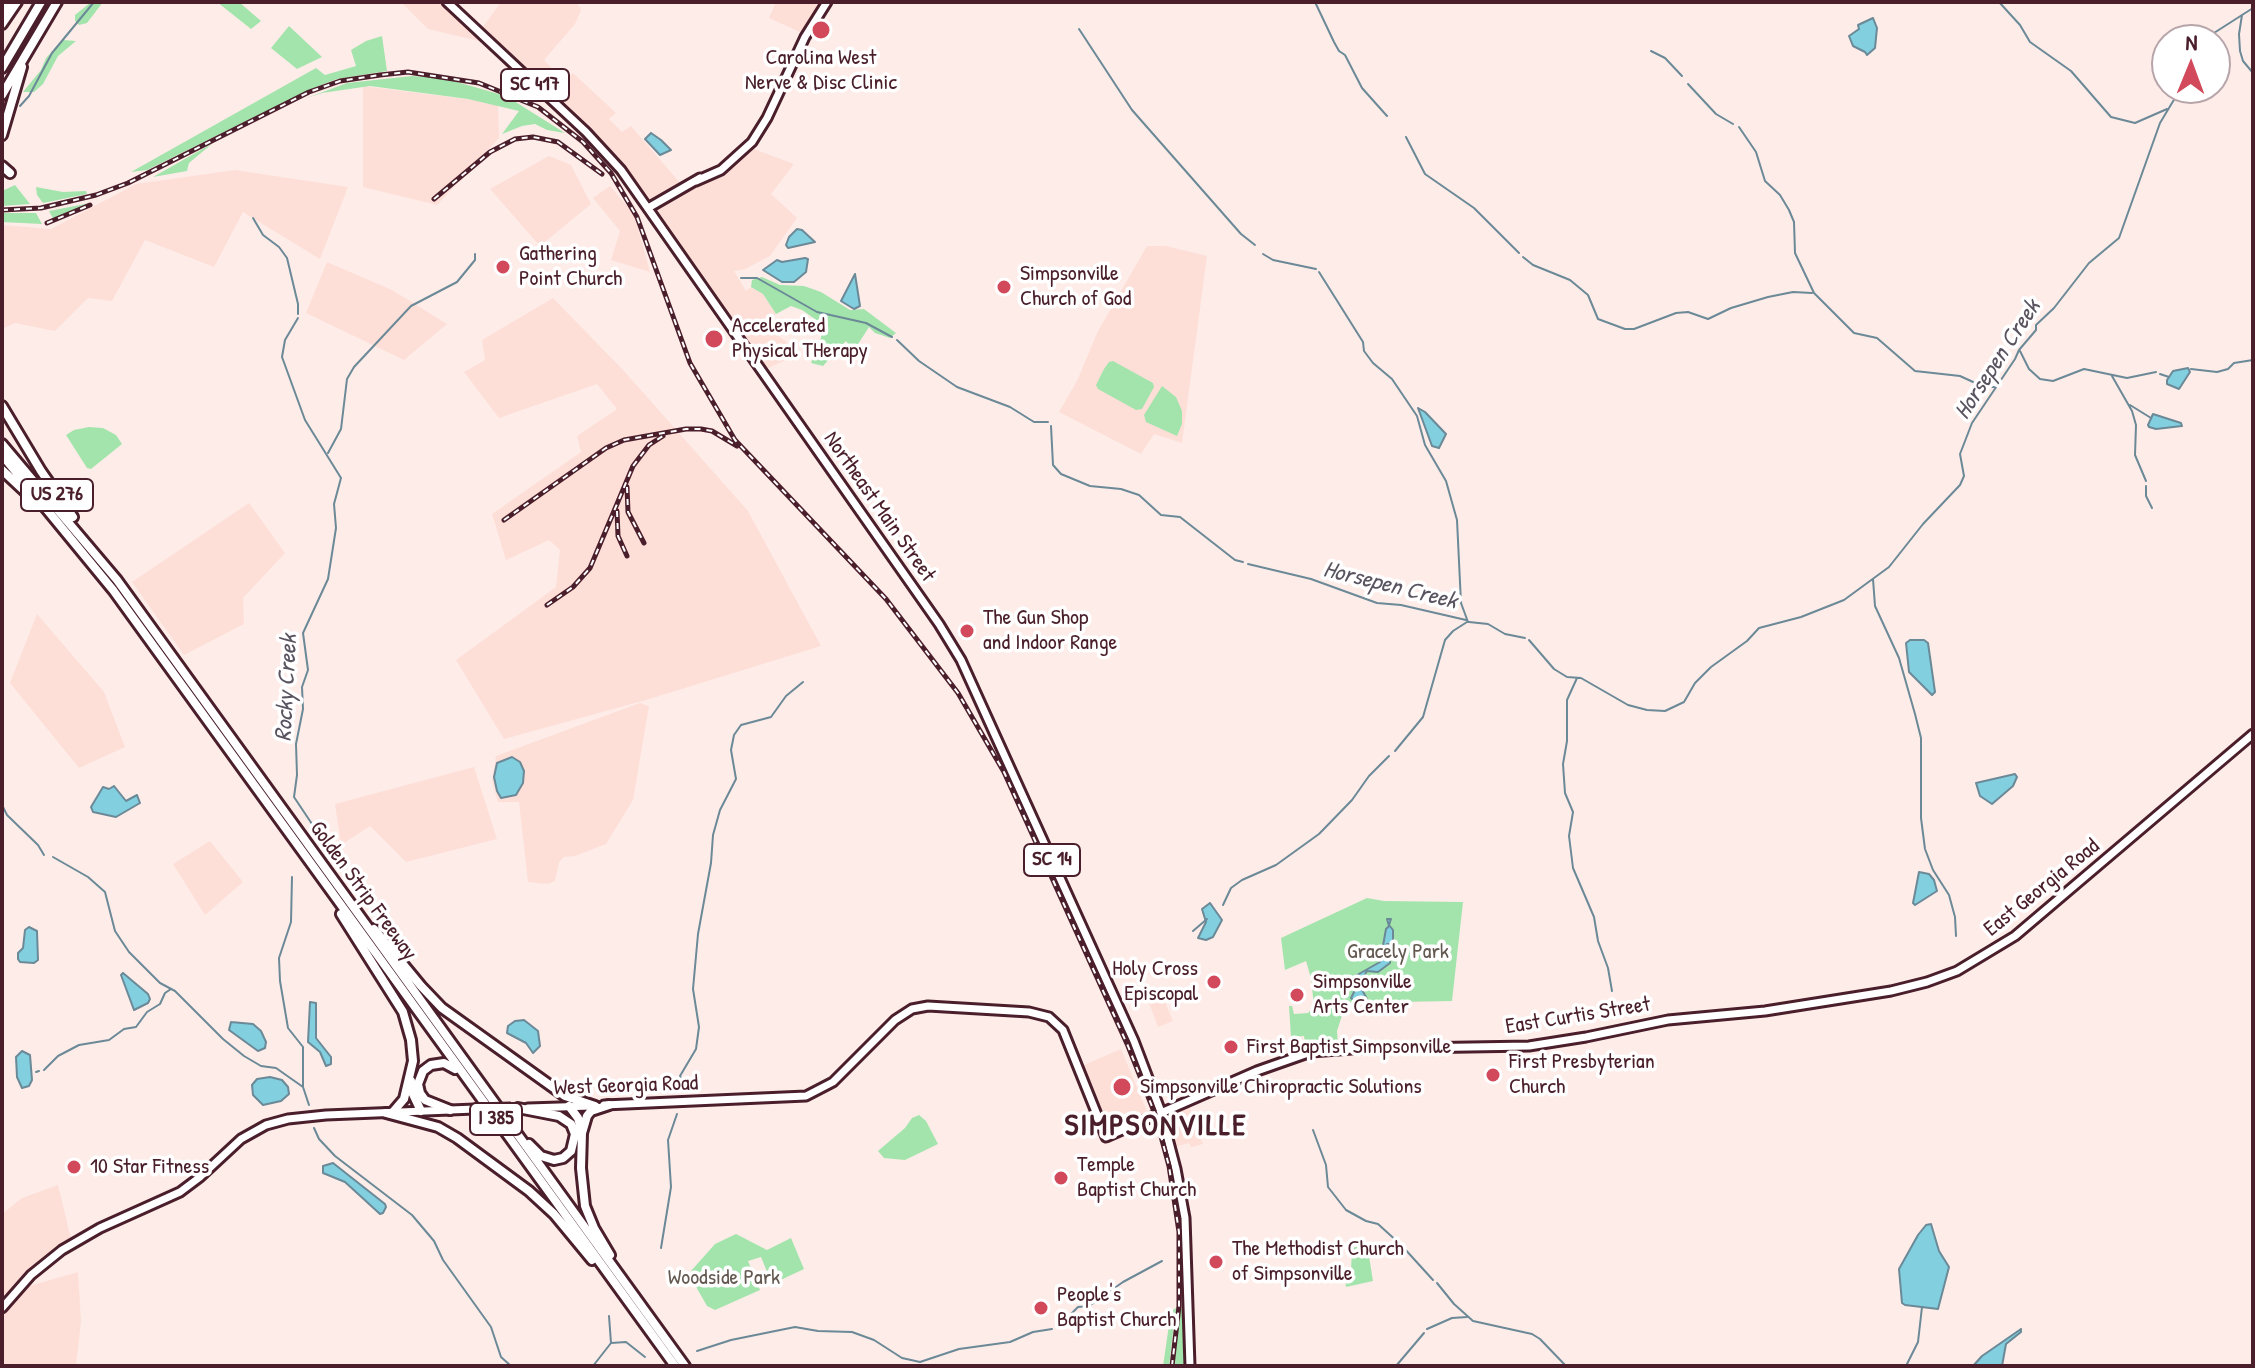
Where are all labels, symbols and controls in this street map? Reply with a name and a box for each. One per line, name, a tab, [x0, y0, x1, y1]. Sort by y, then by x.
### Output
marker: Carolina West Nerve & Disc Clinic	[810, 19, 832, 41]
north arrow	[2151, 24, 2231, 104]
text: N	[2185, 27, 2198, 57]
place label: Carolina West Nerve & Disc Clinic	[745, 45, 897, 96]
road number: SC 417	[501, 69, 569, 101]
place label: Gathering Point Church	[519, 241, 622, 292]
marker: Gathering Point Church	[494, 258, 512, 276]
place label: Simpsonville Church of God	[1020, 261, 1131, 312]
marker: Simpsonville Church of God	[995, 278, 1013, 296]
water label: Horsepen Creek	[1949, 295, 2047, 425]
place label: Accelerated Physical THerapy	[732, 313, 868, 364]
marker: Accelerated Physical THerapy	[703, 328, 725, 350]
street label: Northeast Main Street	[817, 427, 941, 587]
road number: US 276	[21, 479, 93, 511]
water label: Horsepen Creek	[1320, 556, 1460, 616]
place label: The Gun Shop and Indoor Range	[983, 605, 1117, 656]
marker: The Gun Shop and Indoor Range	[958, 622, 976, 640]
water label: Rocky Creek	[270, 634, 304, 742]
street label: Golden Strip Freeway	[304, 816, 422, 966]
street label: East Georgia Road	[1979, 834, 2105, 942]
road number: SC 14	[1024, 844, 1080, 876]
park label: Gracely Park	[1347, 939, 1449, 965]
place label: Holy Cross Episcopal	[1112, 956, 1198, 1008]
place label: Simpsonville Arts Center	[1313, 969, 1412, 1020]
marker: Holy Cross Episcopal	[1205, 973, 1223, 991]
marker: Simpsonville Arts Center	[1288, 986, 1306, 1004]
street label: East Curtis Street	[1504, 992, 1652, 1040]
place label: First Baptist Simpsonville	[1247, 1034, 1451, 1060]
marker: First Baptist Simpsonville	[1222, 1038, 1240, 1056]
place label: First Presbyterian Church	[1509, 1049, 1655, 1100]
marker: First Presbyterian Church	[1484, 1066, 1502, 1084]
street label: West Georgia Road	[553, 1070, 699, 1102]
place label: Simpsonville Chiropractic Solutions	[1140, 1074, 1422, 1100]
marker: Simpsonville Chiropractic Solutions	[1111, 1076, 1133, 1098]
road number: I 385	[470, 1103, 522, 1135]
district label: SIMPSONVILLE	[1065, 1109, 1247, 1145]
place label: Temple Baptist Church	[1077, 1152, 1196, 1204]
place label: 10 Star Fitness	[90, 1154, 209, 1180]
marker: 10 Star Fitness	[65, 1158, 83, 1176]
marker: Temple Baptist Church	[1052, 1169, 1070, 1187]
place label: The Methodist Church of Simpsonville	[1232, 1236, 1404, 1288]
marker: The Methodist Church of Simpsonville	[1207, 1253, 1225, 1271]
park label: Woodside Park	[668, 1265, 780, 1291]
place label: People's Baptist Church	[1057, 1282, 1176, 1334]
marker: People's Baptist Church	[1032, 1299, 1050, 1317]

